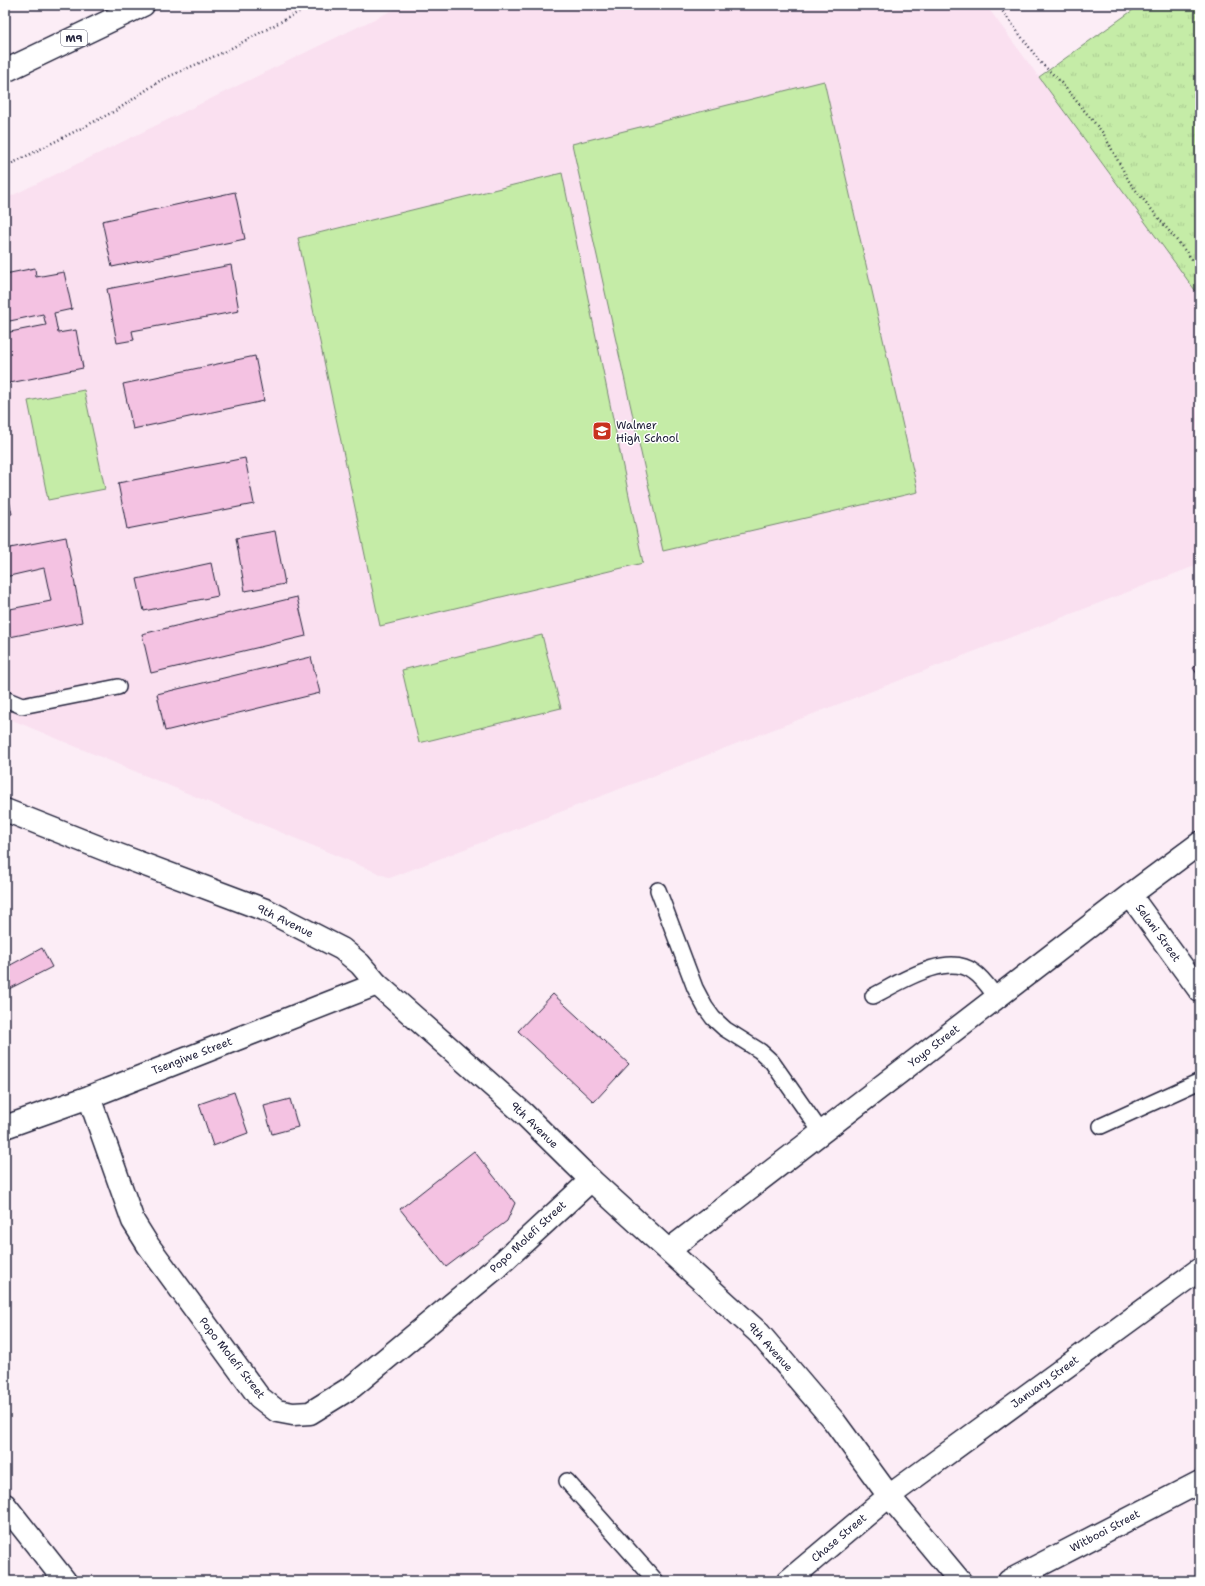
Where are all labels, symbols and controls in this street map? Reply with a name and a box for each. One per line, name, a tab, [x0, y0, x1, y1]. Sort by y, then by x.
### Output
road number: M9	[61, 30, 87, 46]
place label: Walmer High School	[616, 418, 680, 446]
school or university icon: Walmer High School	[591, 420, 613, 442]
street label: 9th Avenue	[254, 901, 316, 941]
street label: Selani Street	[1132, 901, 1184, 965]
street label: Yoyo Street	[905, 1021, 963, 1071]
street label: Tsengiwe Street	[150, 1034, 235, 1078]
street label: 9th Avenue	[507, 1098, 561, 1152]
street label: Popo Molefi Street	[487, 1198, 570, 1276]
street label: Popo Molefi Street	[196, 1314, 269, 1402]
street label: 9th Avenue	[744, 1319, 796, 1375]
street label: January Street	[1008, 1352, 1082, 1412]
street label: Witbooi Street	[1067, 1506, 1143, 1556]
street label: Chase Street	[808, 1510, 870, 1566]

